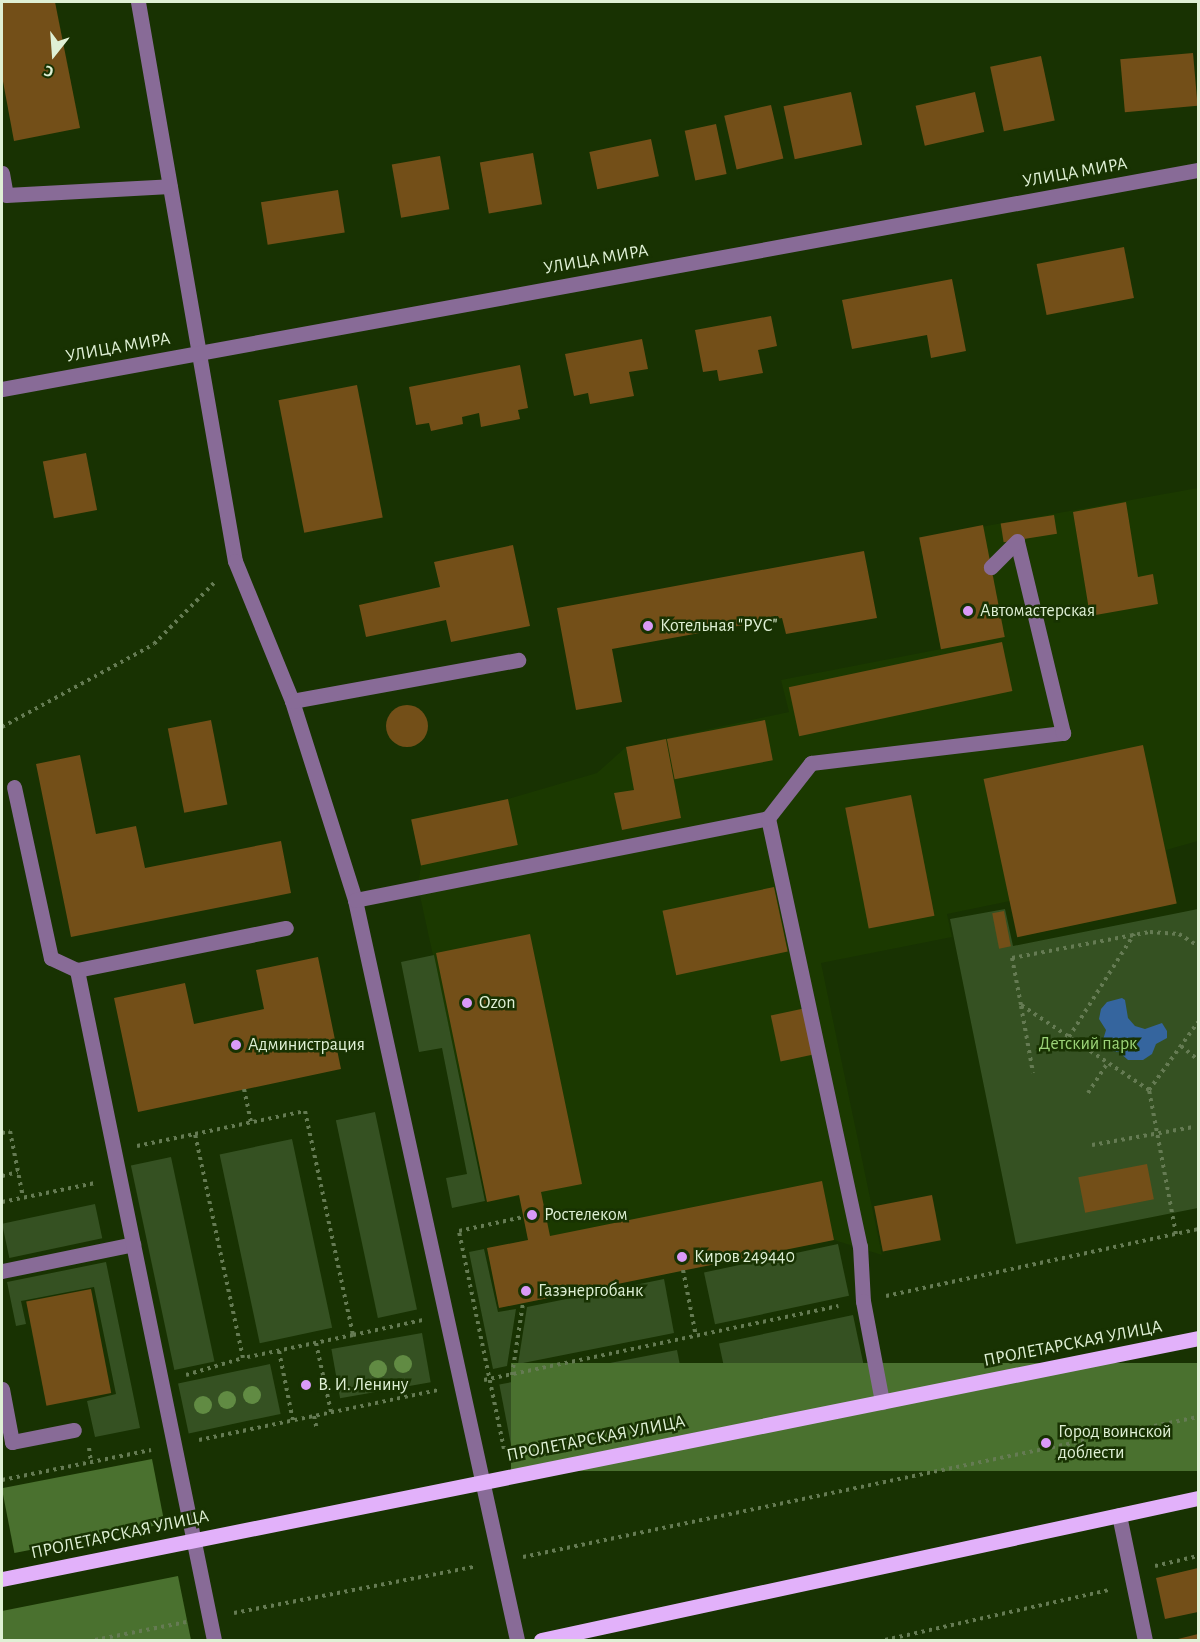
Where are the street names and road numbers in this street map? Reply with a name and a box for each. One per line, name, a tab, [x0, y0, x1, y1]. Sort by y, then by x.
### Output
street label: УЛИЦА МИРА	[1021, 153, 1129, 193]
street label: УЛИЦА МИРА	[542, 240, 650, 280]
street label: УЛИЦА МИРА	[64, 328, 172, 368]
street label: ПРОЛЕТАРСКАЯ УЛИЦА	[982, 1316, 1164, 1372]
street label: ПРОЛЕТАРСКАЯ УЛИЦА	[505, 1411, 687, 1467]
street label: ПРОЛЕТАРСКАЯ УЛИЦА	[29, 1506, 211, 1564]

